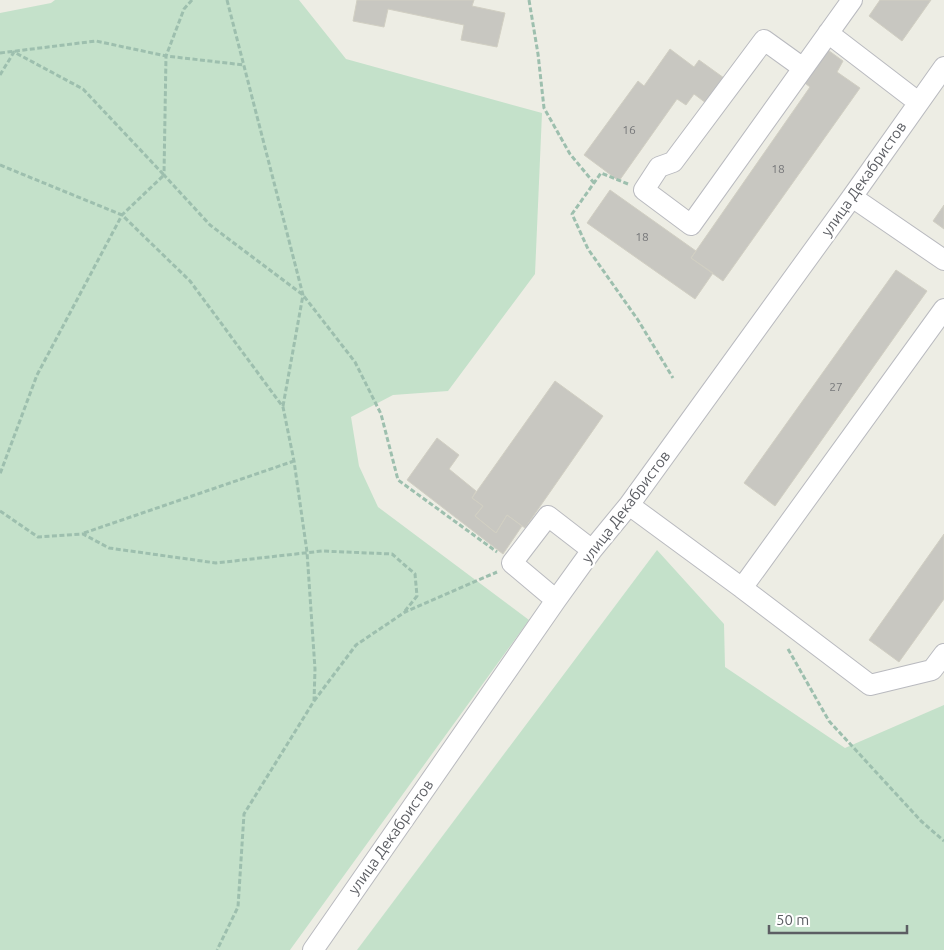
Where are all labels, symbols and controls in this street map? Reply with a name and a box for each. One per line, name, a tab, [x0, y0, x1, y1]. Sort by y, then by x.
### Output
street label: улица Декабристов	[818, 118, 910, 239]
house number: 16	[622, 123, 636, 136]
house number: 18	[771, 162, 785, 175]
house number: 18	[635, 230, 649, 243]
house number: 27	[829, 380, 843, 393]
street label: улица Декабристов	[578, 447, 673, 566]
street label: улица Декабристов	[345, 776, 437, 897]
scale bar	[769, 902, 906, 934]
text: 50 m	[776, 911, 809, 928]

